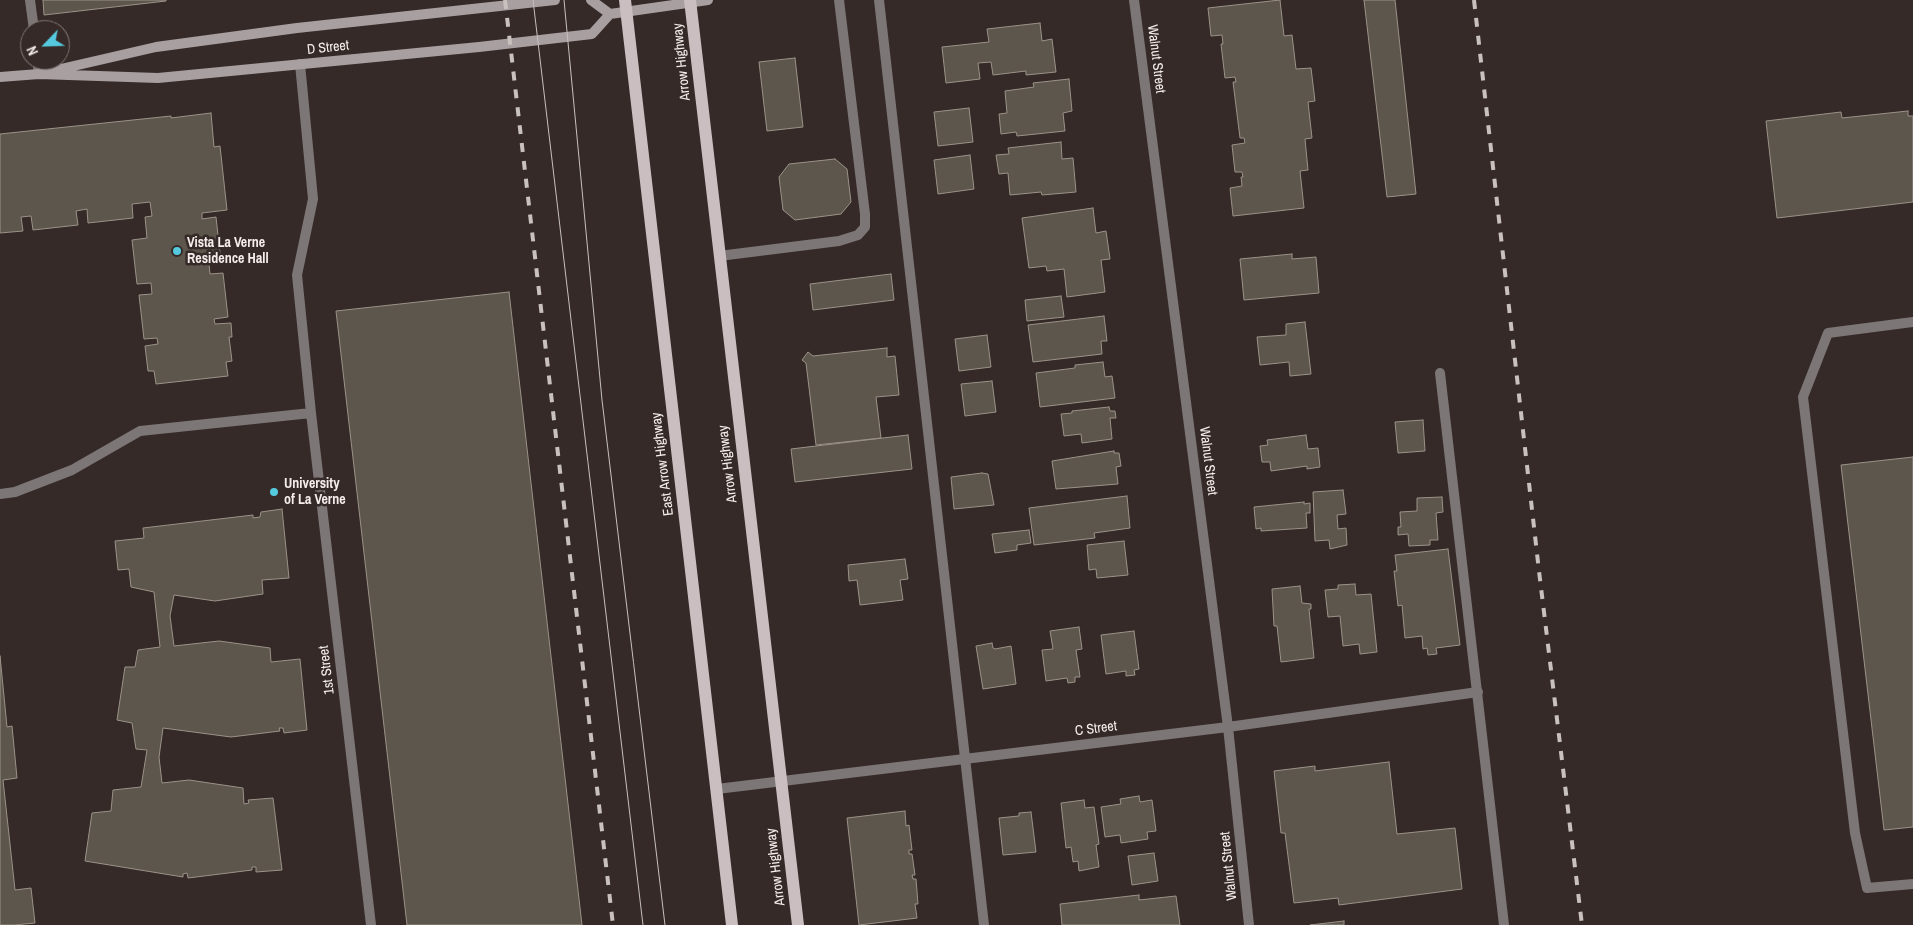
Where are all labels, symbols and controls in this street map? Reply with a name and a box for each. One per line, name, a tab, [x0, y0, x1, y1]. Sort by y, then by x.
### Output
north arrow	[20, 20, 70, 70]
street label: Arrow Highway	[670, 22, 694, 102]
street label: Walnut Street	[1143, 24, 1169, 94]
street label: D Street	[306, 37, 350, 59]
text: N	[22, 43, 42, 58]
place label: Vista La Verne Residence Hall	[187, 235, 269, 268]
marker: Vista La Verne Residence Hall	[171, 245, 183, 257]
street label: East Arrow Highway	[648, 411, 678, 517]
street label: Arrow Highway	[715, 424, 741, 504]
street label: Walnut Street	[1195, 426, 1221, 496]
place label: University of La Verne	[284, 476, 346, 508]
marker: University of La Verne	[268, 486, 280, 498]
street label: 1st Street	[316, 645, 338, 695]
street label: C Street	[1074, 718, 1118, 740]
street label: Arrow Highway	[763, 827, 789, 907]
street label: Walnut Street	[1217, 831, 1241, 901]

